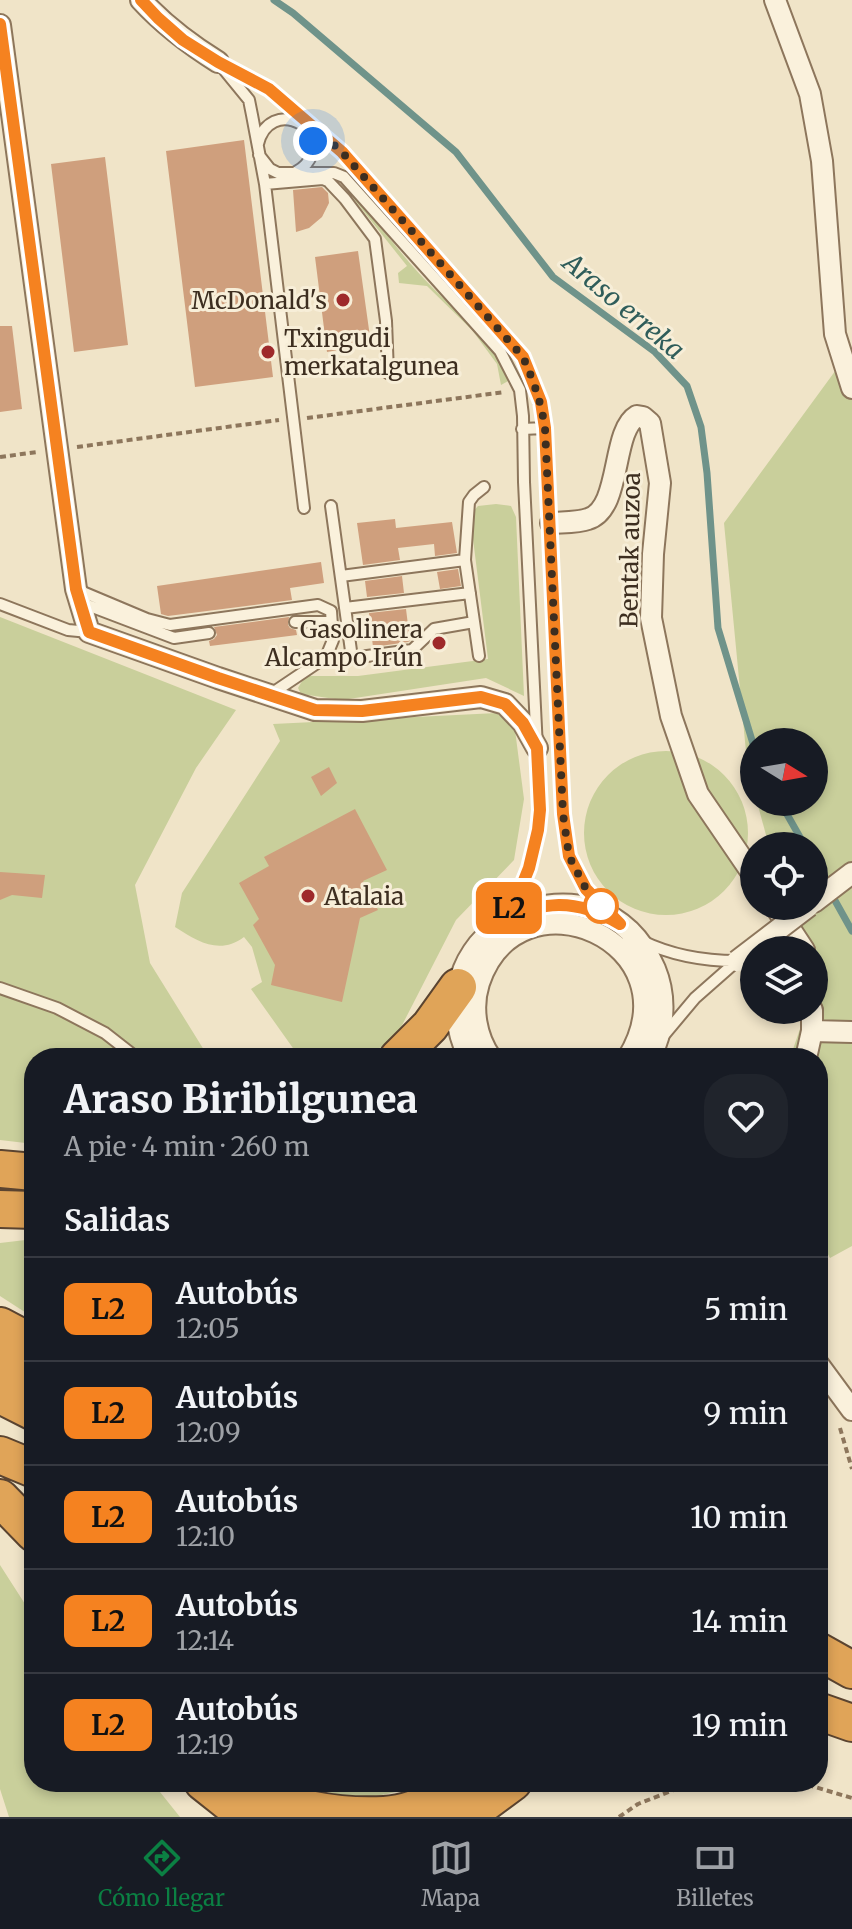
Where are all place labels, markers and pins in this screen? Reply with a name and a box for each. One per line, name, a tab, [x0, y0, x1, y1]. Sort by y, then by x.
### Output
place label: McDonald's	[192, 285, 327, 316]
marker: McDonald's	[334, 291, 352, 309]
place label: Txingudi merkatalgunea	[284, 323, 459, 382]
marker: Txingudi merkatalgunea	[259, 343, 277, 361]
place label: Gasolinera Alcampo Irún	[264, 614, 423, 673]
marker: Gasolinera Alcampo Irún	[430, 634, 448, 652]
place label: Atalaia	[323, 881, 404, 912]
marker: Atalaia	[299, 887, 317, 905]
unlabelled marker	[584, 889, 618, 923]

